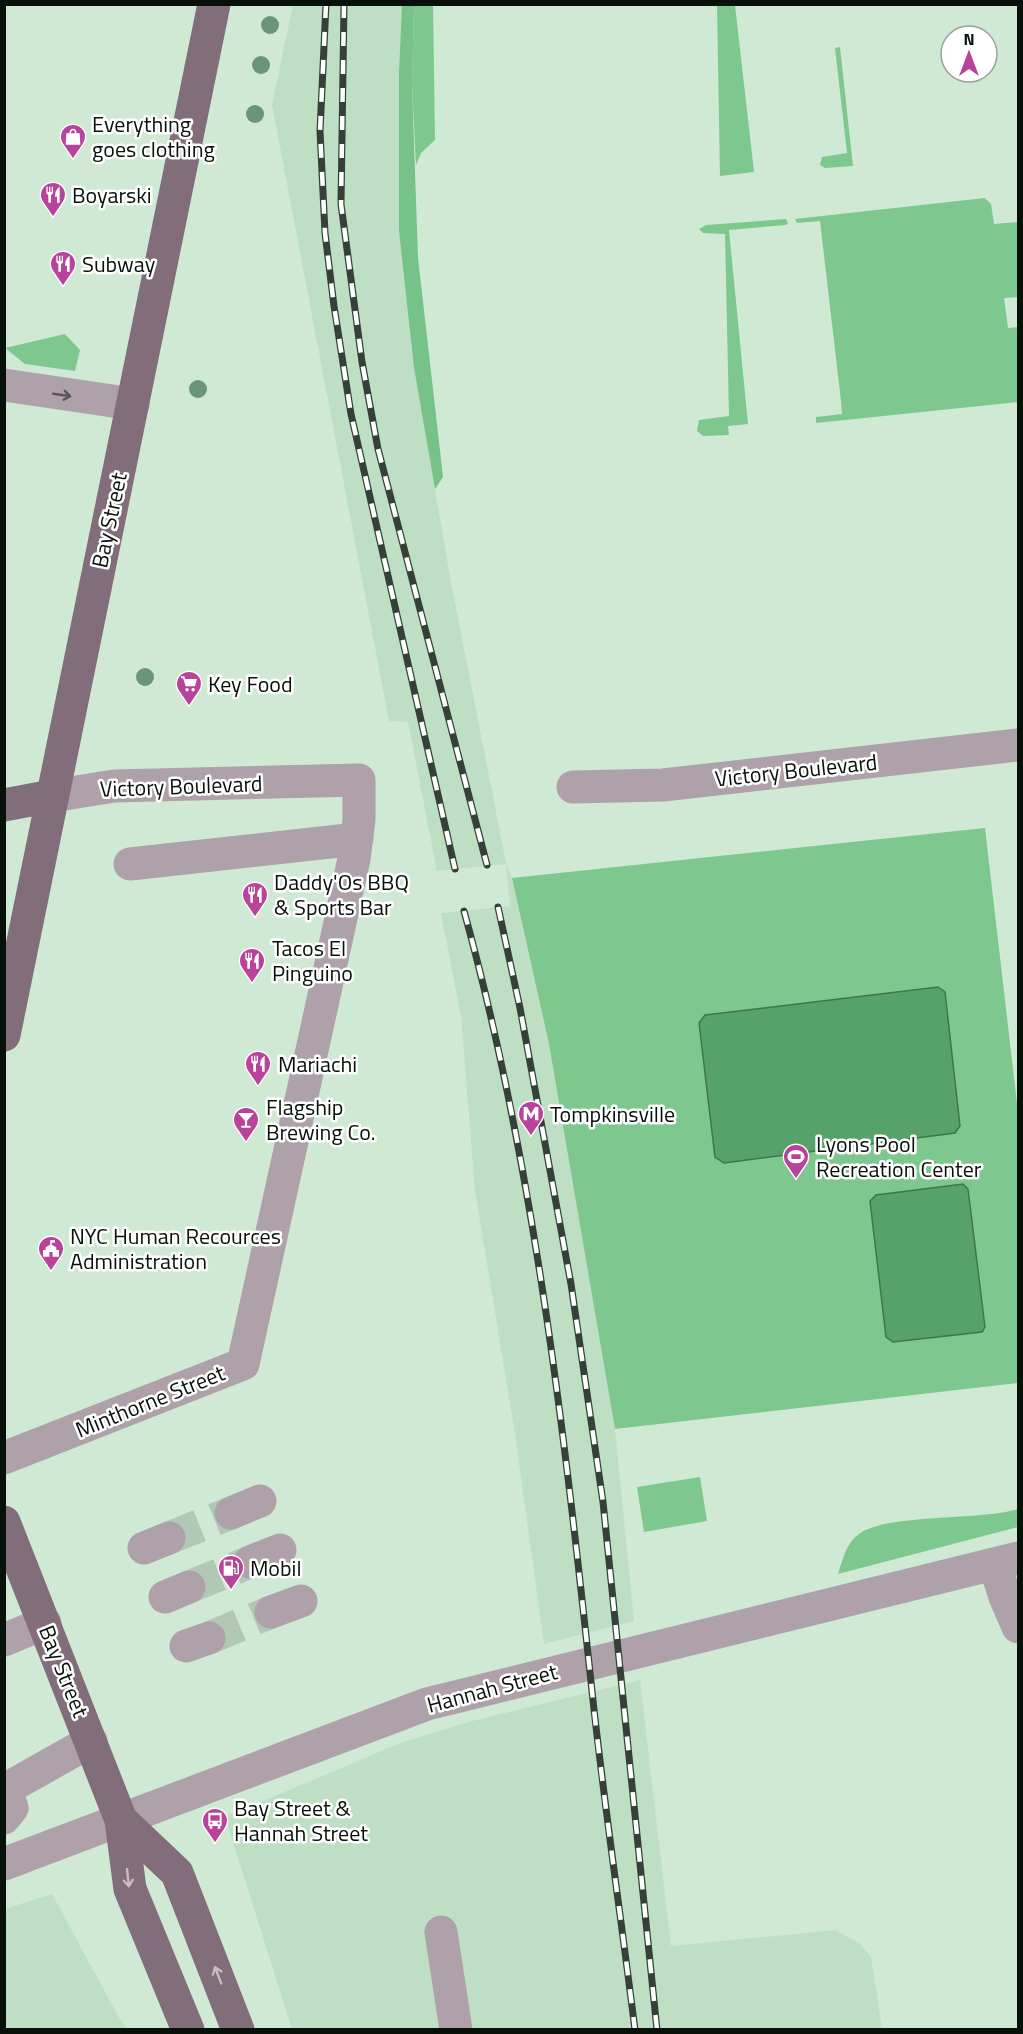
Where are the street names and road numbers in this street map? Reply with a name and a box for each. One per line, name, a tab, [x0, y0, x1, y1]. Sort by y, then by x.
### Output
street label: Bay Street	[82, 469, 136, 571]
street label: Victory Boulevard	[713, 745, 879, 795]
street label: Victory Boulevard	[99, 766, 263, 806]
street label: Minthorne Street	[70, 1355, 230, 1446]
street label: Bay Street	[30, 1620, 98, 1722]
street label: Hannah Street	[423, 1654, 561, 1722]

